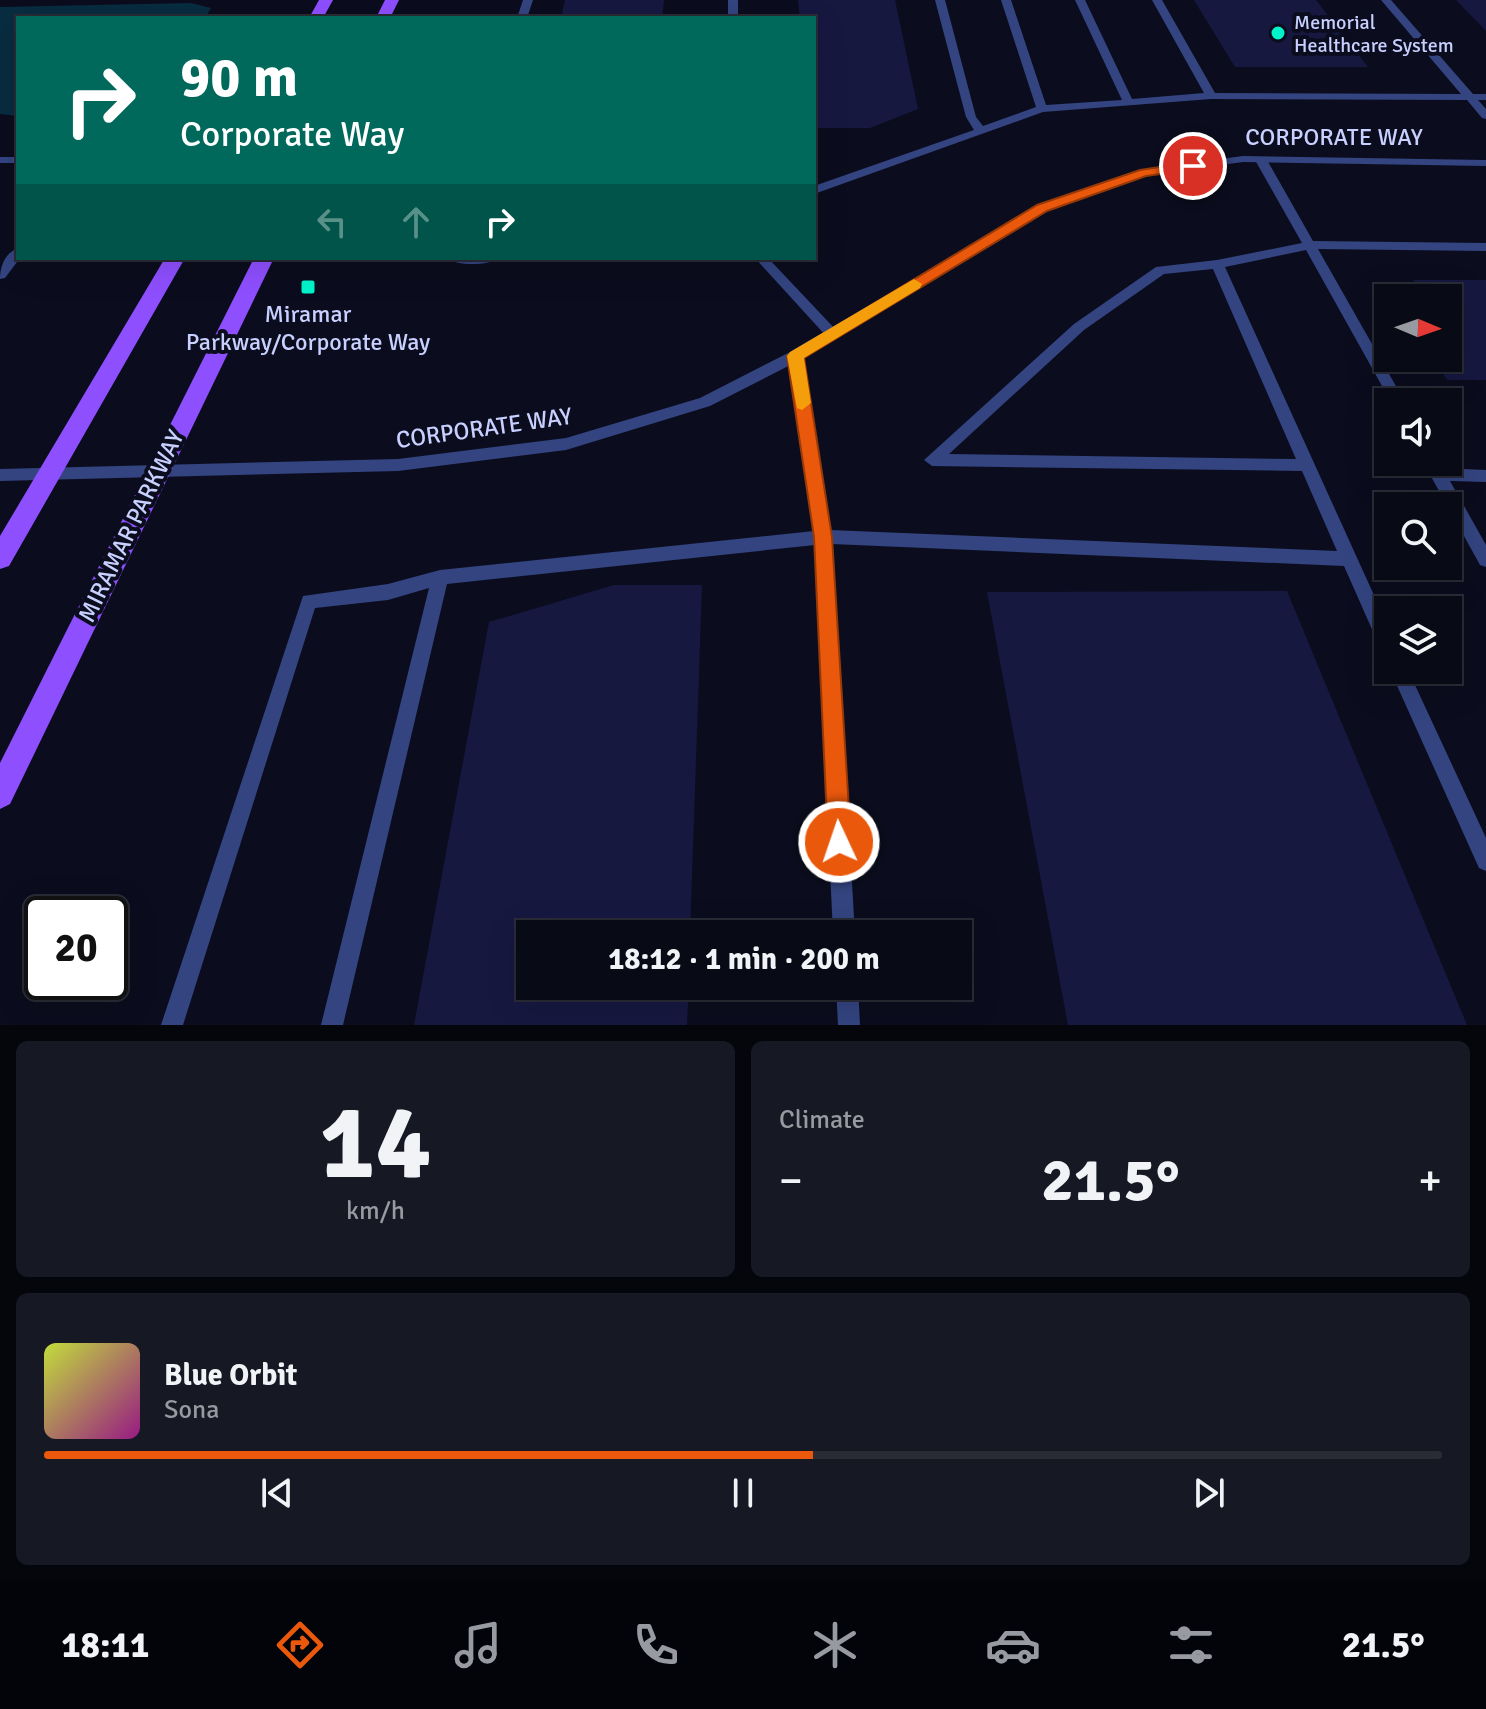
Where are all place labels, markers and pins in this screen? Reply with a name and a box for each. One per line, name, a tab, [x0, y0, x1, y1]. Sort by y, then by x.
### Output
place label: Memorial Healthcare System	[1294, 10, 1454, 58]
marker: Memorial Healthcare System	[1269, 24, 1287, 42]
pin	[1159, 132, 1227, 200]
marker: Miramar Parkway/Corporate Way	[299, 278, 317, 296]
place label: Miramar Parkway/Corporate Way	[186, 299, 430, 357]

